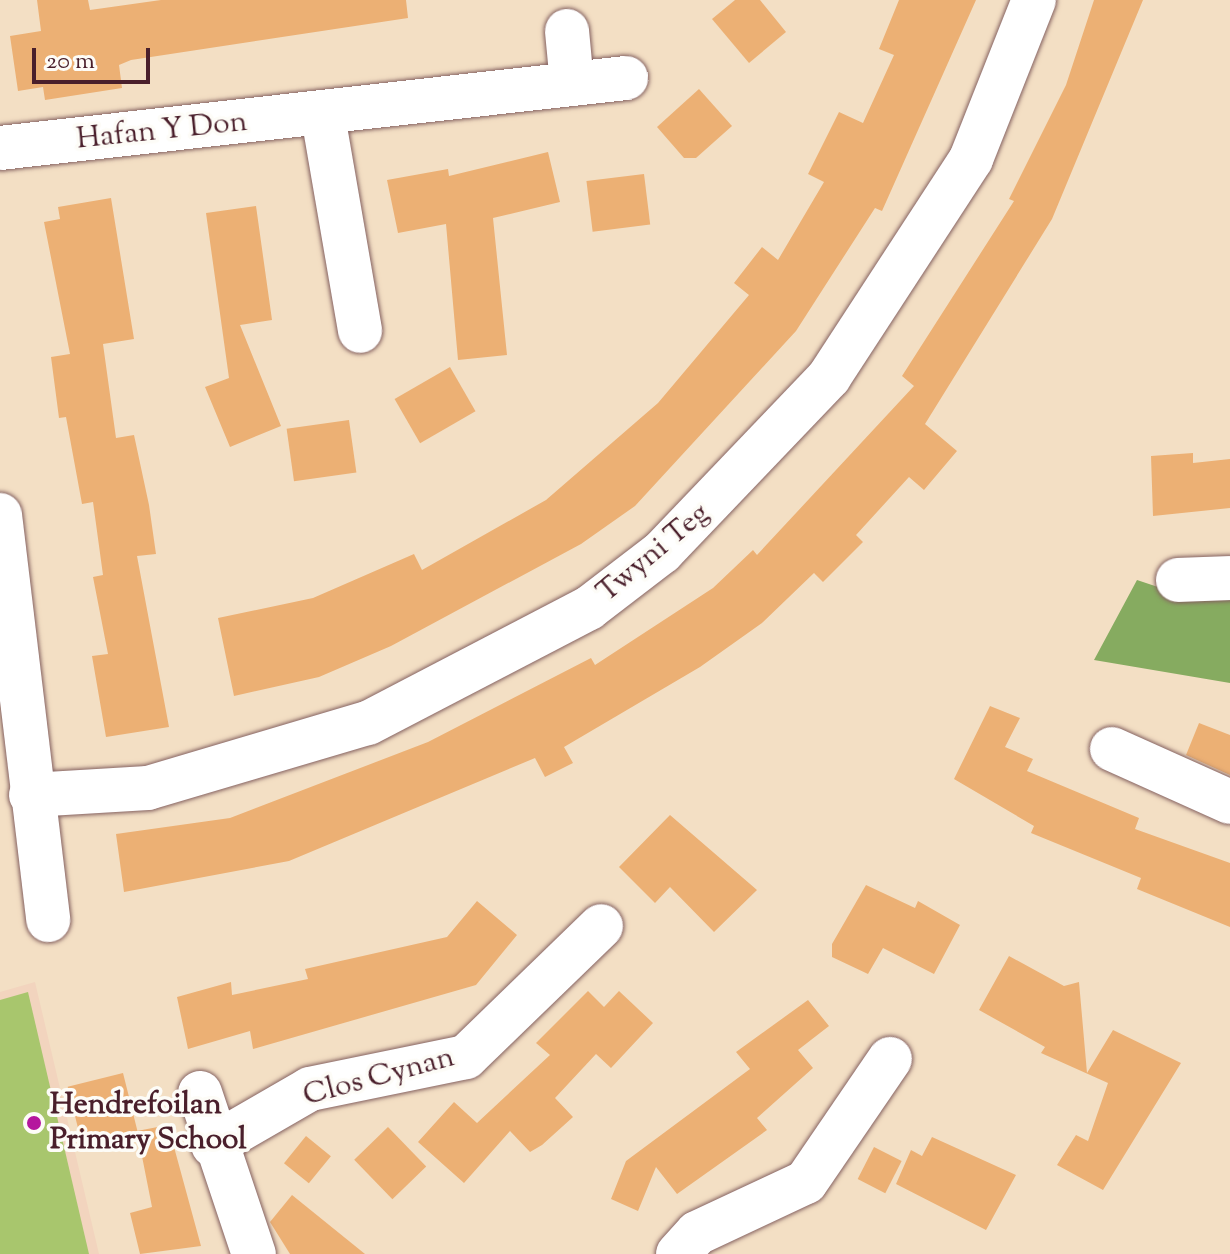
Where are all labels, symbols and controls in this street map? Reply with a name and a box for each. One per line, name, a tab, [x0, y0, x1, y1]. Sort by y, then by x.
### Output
scale bar	[36, 32, 154, 82]
text: 20 m	[46, 45, 95, 79]
street label: Hafan Y Don	[75, 105, 249, 159]
street label: Twyni Teg	[591, 497, 717, 611]
street label: Clos Cynan	[300, 1041, 458, 1115]
place label: Hendrefoilan Primary School	[50, 1088, 247, 1158]
marker: Hendrefoilan Primary School	[25, 1114, 43, 1132]

